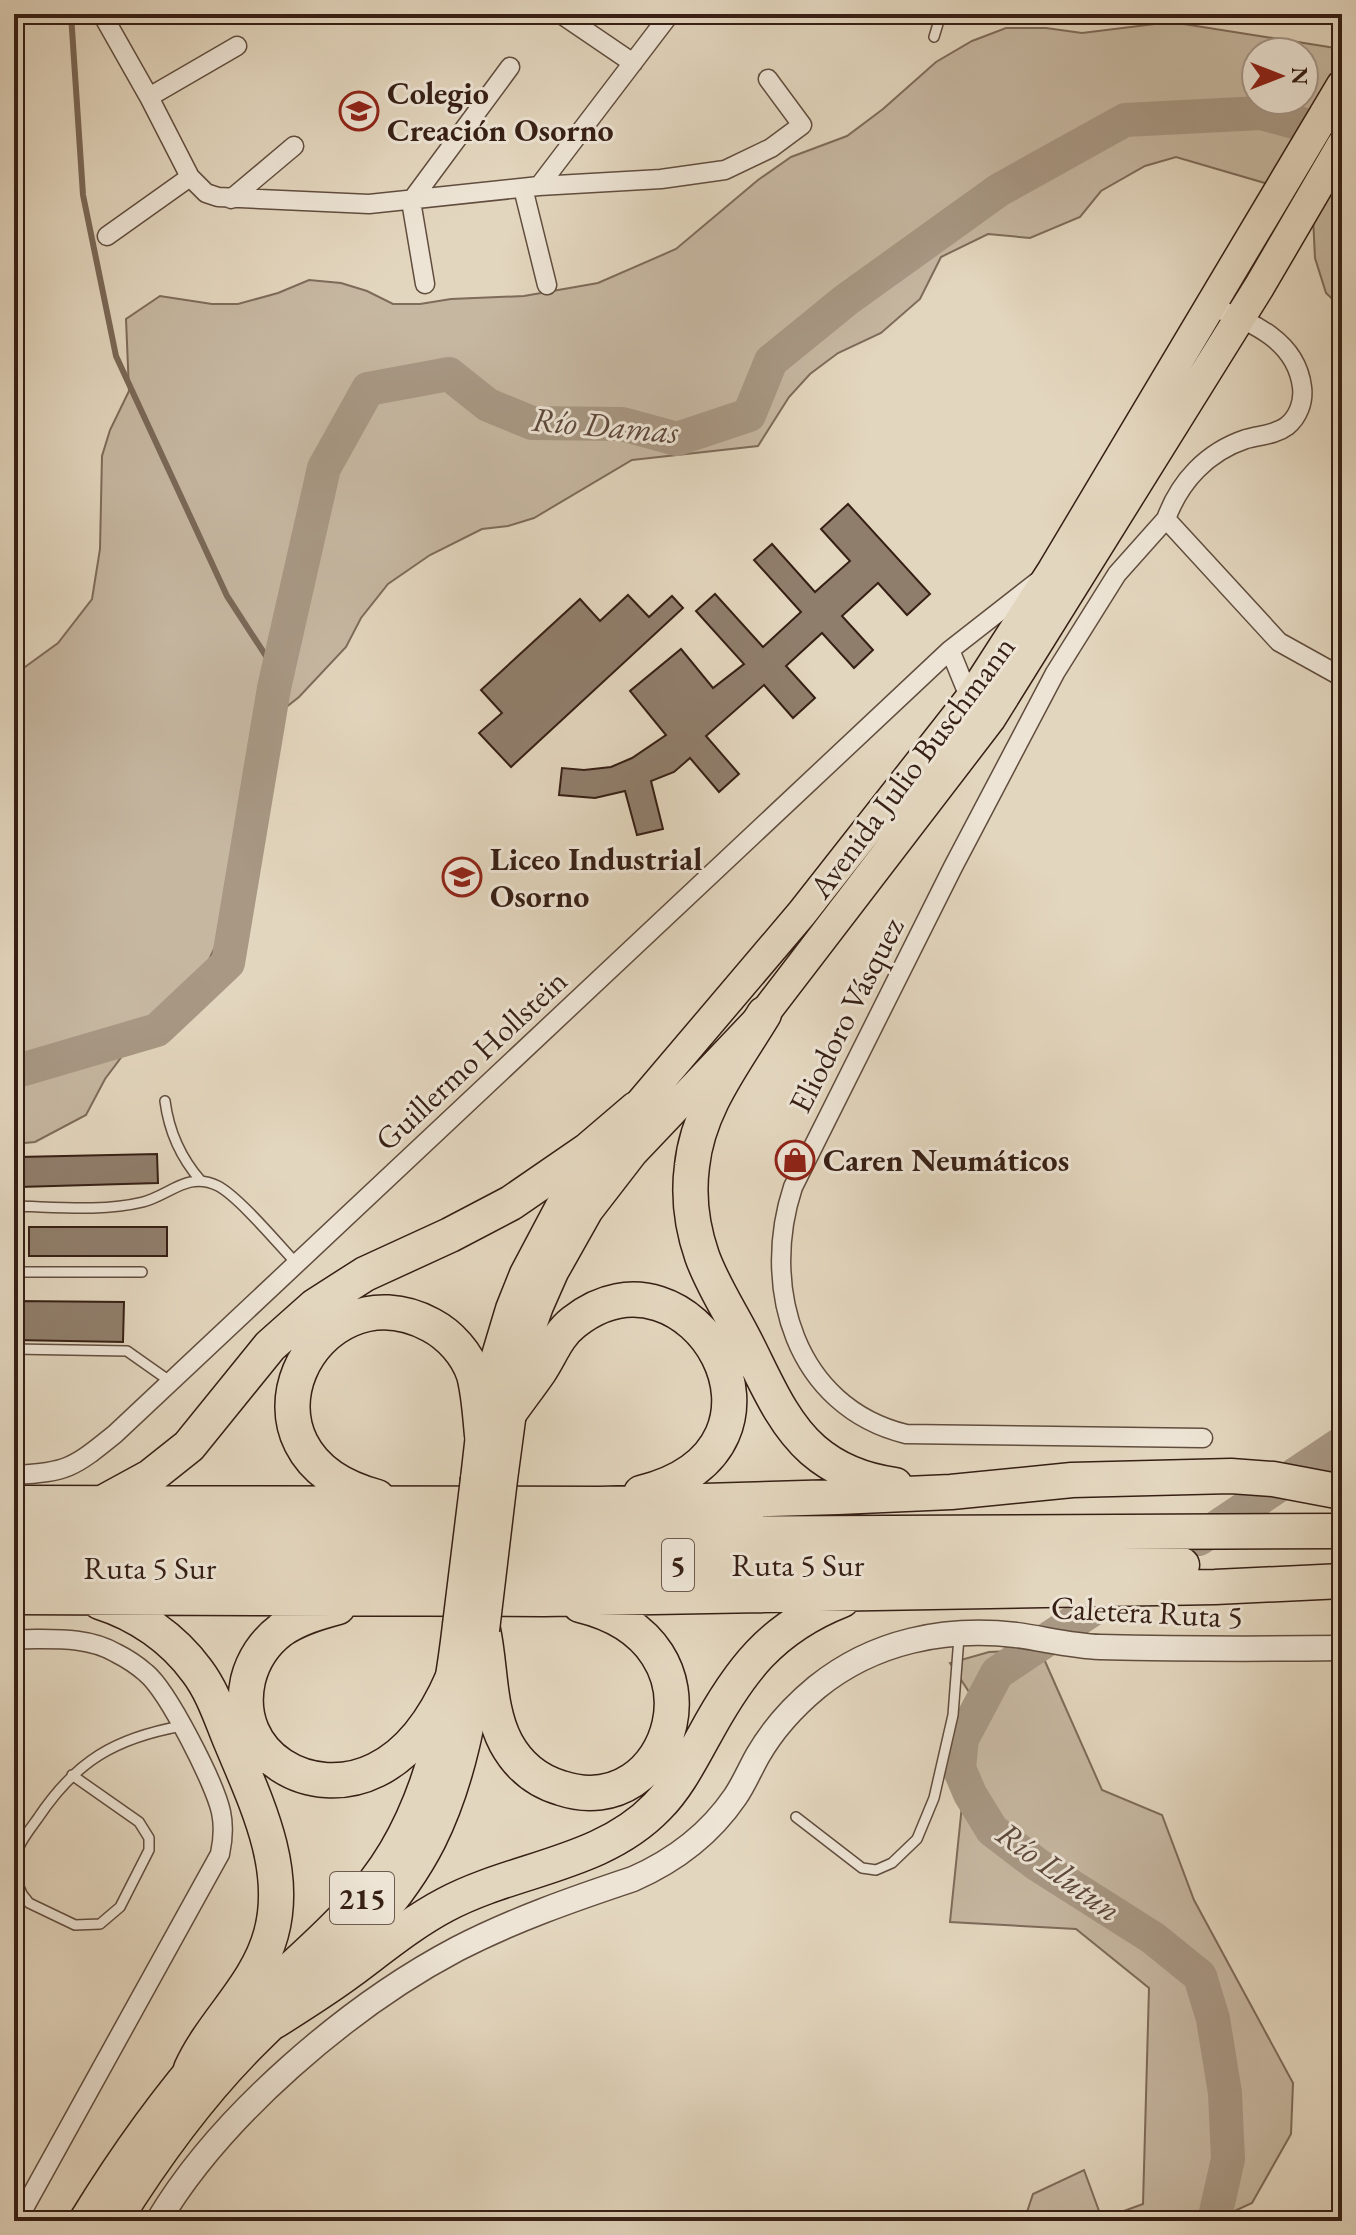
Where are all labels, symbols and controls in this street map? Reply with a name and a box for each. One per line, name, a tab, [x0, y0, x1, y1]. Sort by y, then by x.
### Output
north arrow	[1240, 36, 1320, 116]
text: N	[1285, 67, 1314, 85]
place label: Colegio Creación Osorno	[387, 72, 614, 151]
school or university icon: Colegio Creación Osorno	[338, 90, 380, 132]
water label: Río Damas	[530, 397, 681, 453]
street label: Avenida Julio Buschmann	[799, 627, 1025, 907]
place label: Liceo Industrial Osorno	[490, 838, 702, 917]
school or university icon: Liceo Industrial Osorno	[441, 856, 483, 898]
street label: Eliodoro Vásquez	[779, 910, 913, 1120]
street label: Guillermo Hollstein	[366, 960, 576, 1160]
shop icon: Caren Neumáticos	[774, 1139, 816, 1181]
place label: Caren Neumáticos	[823, 1139, 1069, 1181]
road number: 5	[662, 1539, 694, 1591]
street label: Ruta 5 Sur	[731, 1544, 865, 1586]
street label: Ruta 5 Sur	[83, 1547, 217, 1589]
street label: Caletera Ruta 5	[1050, 1586, 1244, 1638]
water label: Río Llutun	[988, 1811, 1130, 1931]
road number: 215	[330, 1872, 394, 1924]

